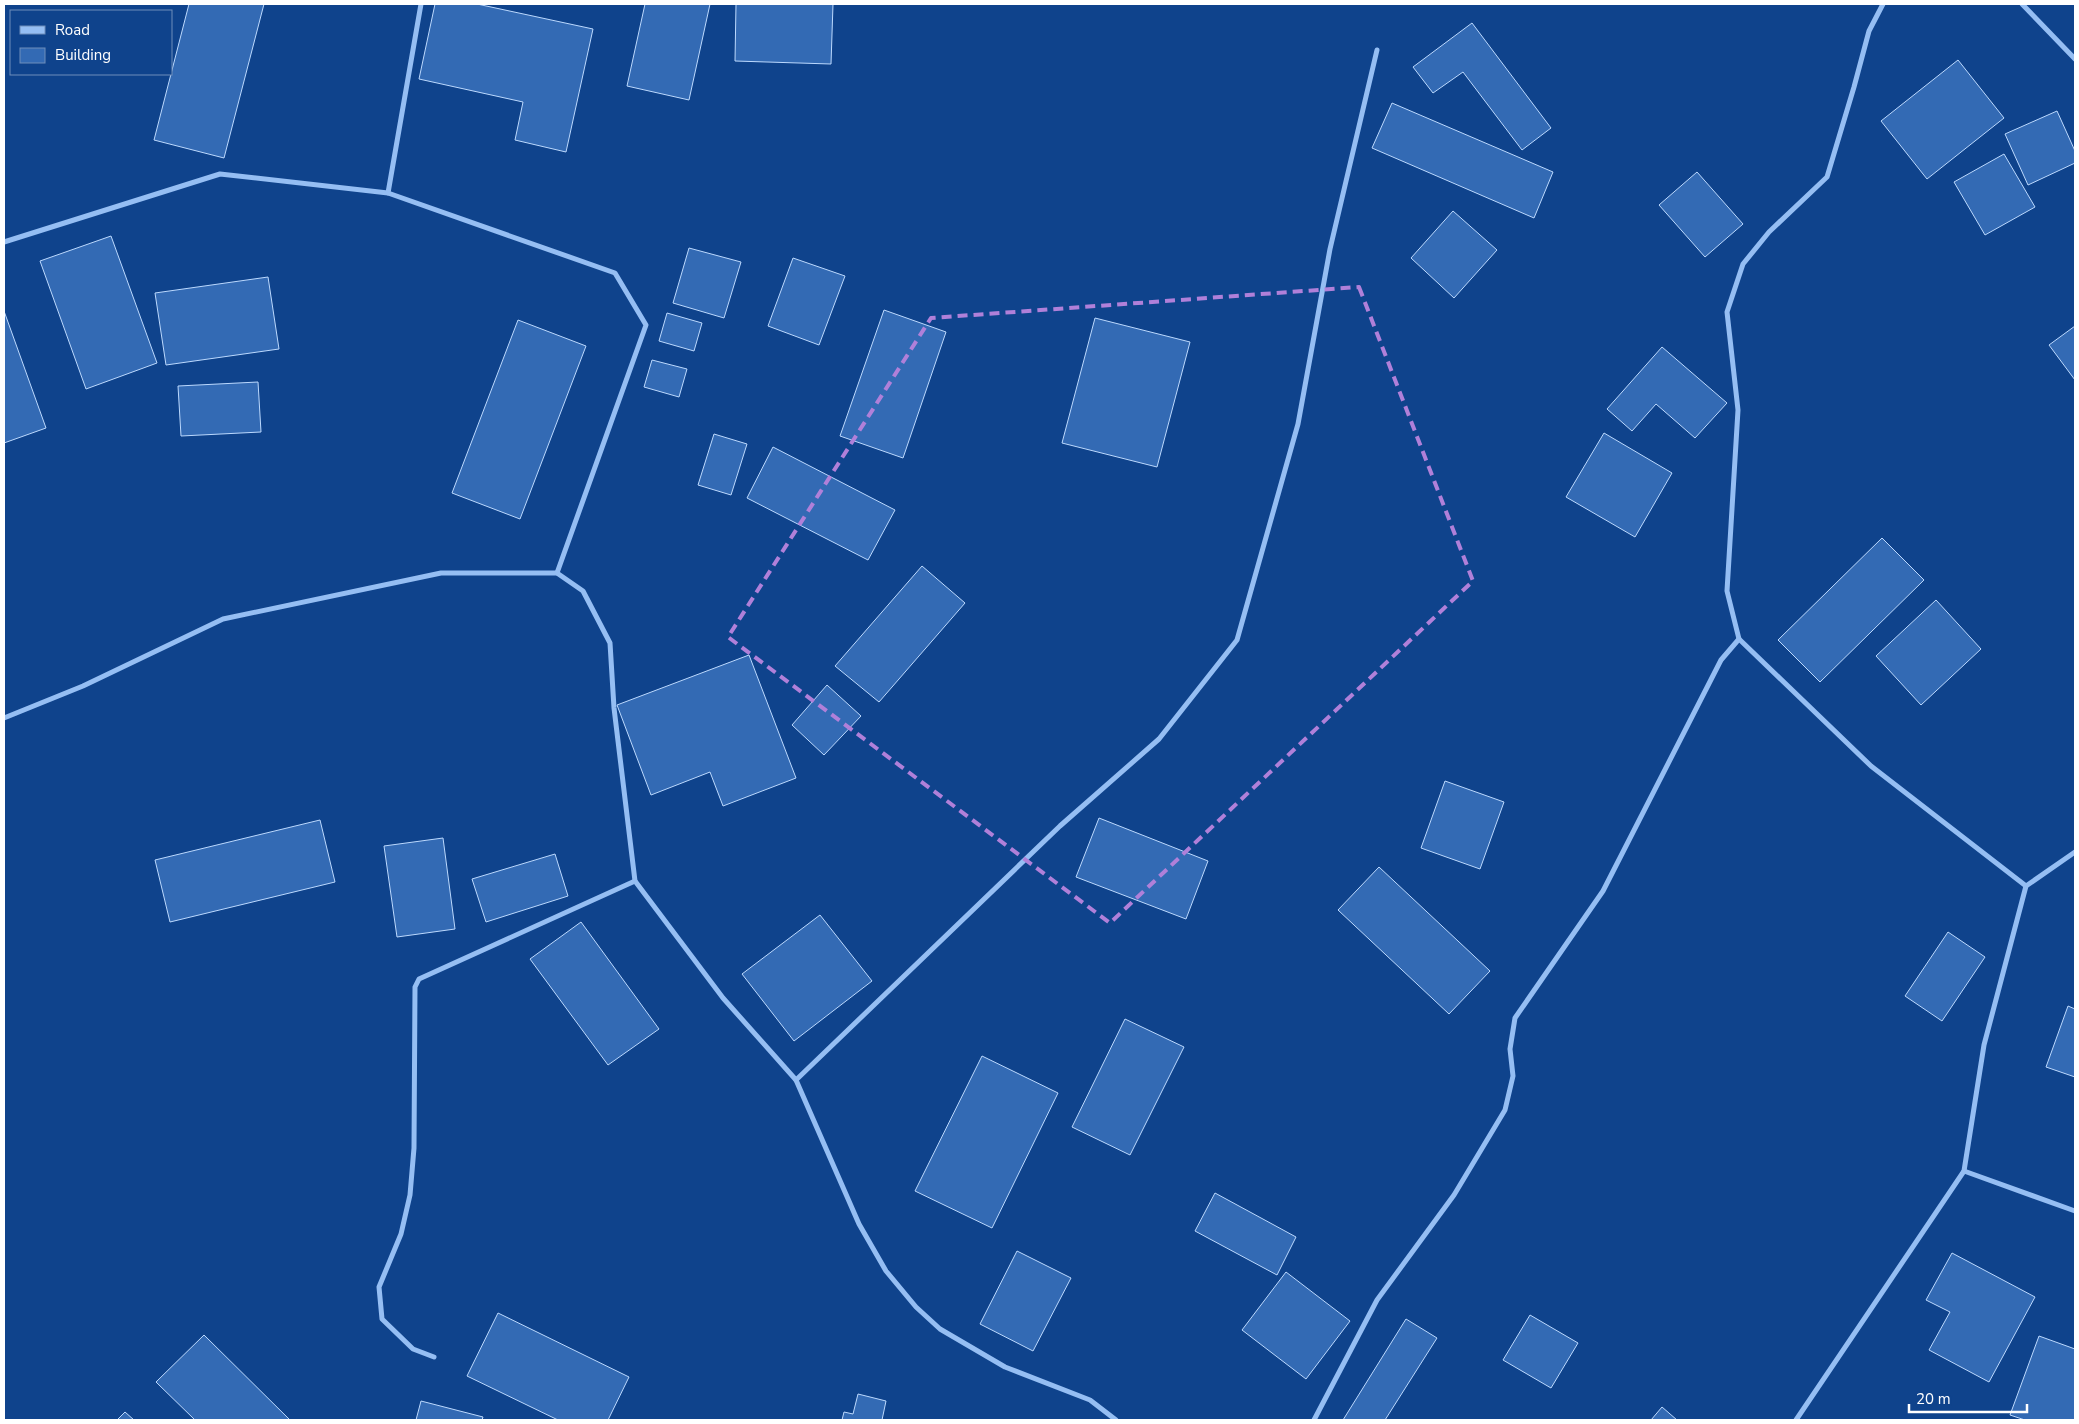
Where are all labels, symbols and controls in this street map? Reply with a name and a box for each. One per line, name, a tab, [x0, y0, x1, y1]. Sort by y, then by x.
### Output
legend	[10, 10, 172, 75]
text: Road	[55, 20, 90, 40]
text: Building	[55, 45, 111, 65]
scale bar	[1909, 1382, 2026, 1414]
text: 20 m	[1916, 1389, 1951, 1409]

